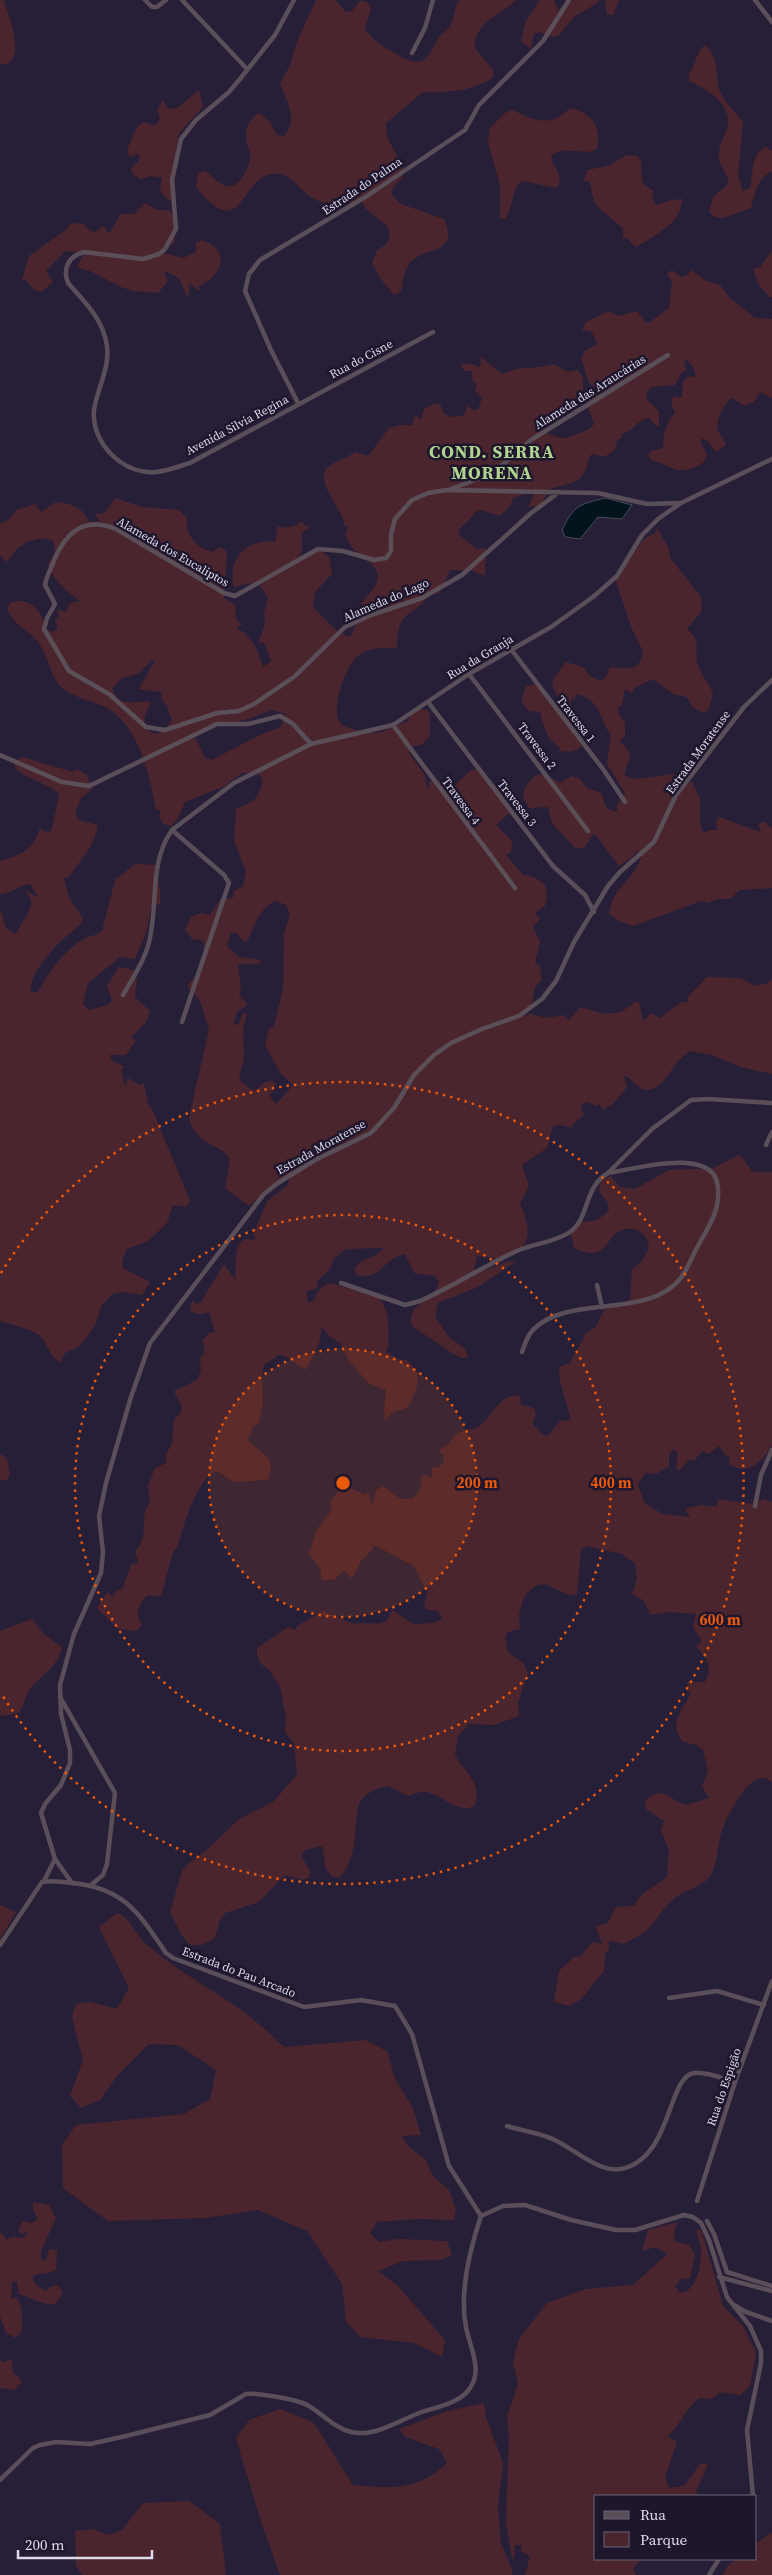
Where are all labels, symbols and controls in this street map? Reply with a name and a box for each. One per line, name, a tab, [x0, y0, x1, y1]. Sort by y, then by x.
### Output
street label: Estrada do Palma	[319, 153, 406, 219]
street label: Rua do Cisne	[327, 336, 395, 382]
street label: Alameda das Araucárias	[531, 351, 649, 433]
street label: Avenida Silvia Regina	[183, 391, 292, 459]
district label: COND. SERRA MORENA	[429, 439, 555, 485]
street label: Alameda dos Eucaliptos	[114, 513, 232, 591]
street label: Alameda do Lago	[341, 575, 432, 625]
street label: Rua da Granja	[444, 630, 517, 683]
street label: Travessa 1	[553, 692, 599, 746]
street label: Estrada Moratense	[662, 707, 734, 797]
street label: Travessa 2	[514, 719, 560, 773]
street label: Travessa 4	[438, 774, 484, 828]
street label: Travessa 3	[494, 776, 540, 830]
street label: Estrada Moratense	[273, 1116, 369, 1178]
text: 200 m	[456, 1472, 498, 1493]
text: 400 m	[590, 1472, 632, 1493]
centre of rings	[334, 1474, 352, 1492]
text: 600 m	[699, 1609, 741, 1630]
street label: Estrada do Pau Arcado	[180, 1943, 298, 2001]
street label: Rua do Espigão	[703, 2046, 745, 2128]
legend	[594, 2495, 757, 2560]
text: Rua	[640, 2504, 666, 2525]
scale bar	[18, 2528, 151, 2560]
text: Parque	[640, 2529, 688, 2550]
text: 200 m	[25, 2534, 65, 2555]

